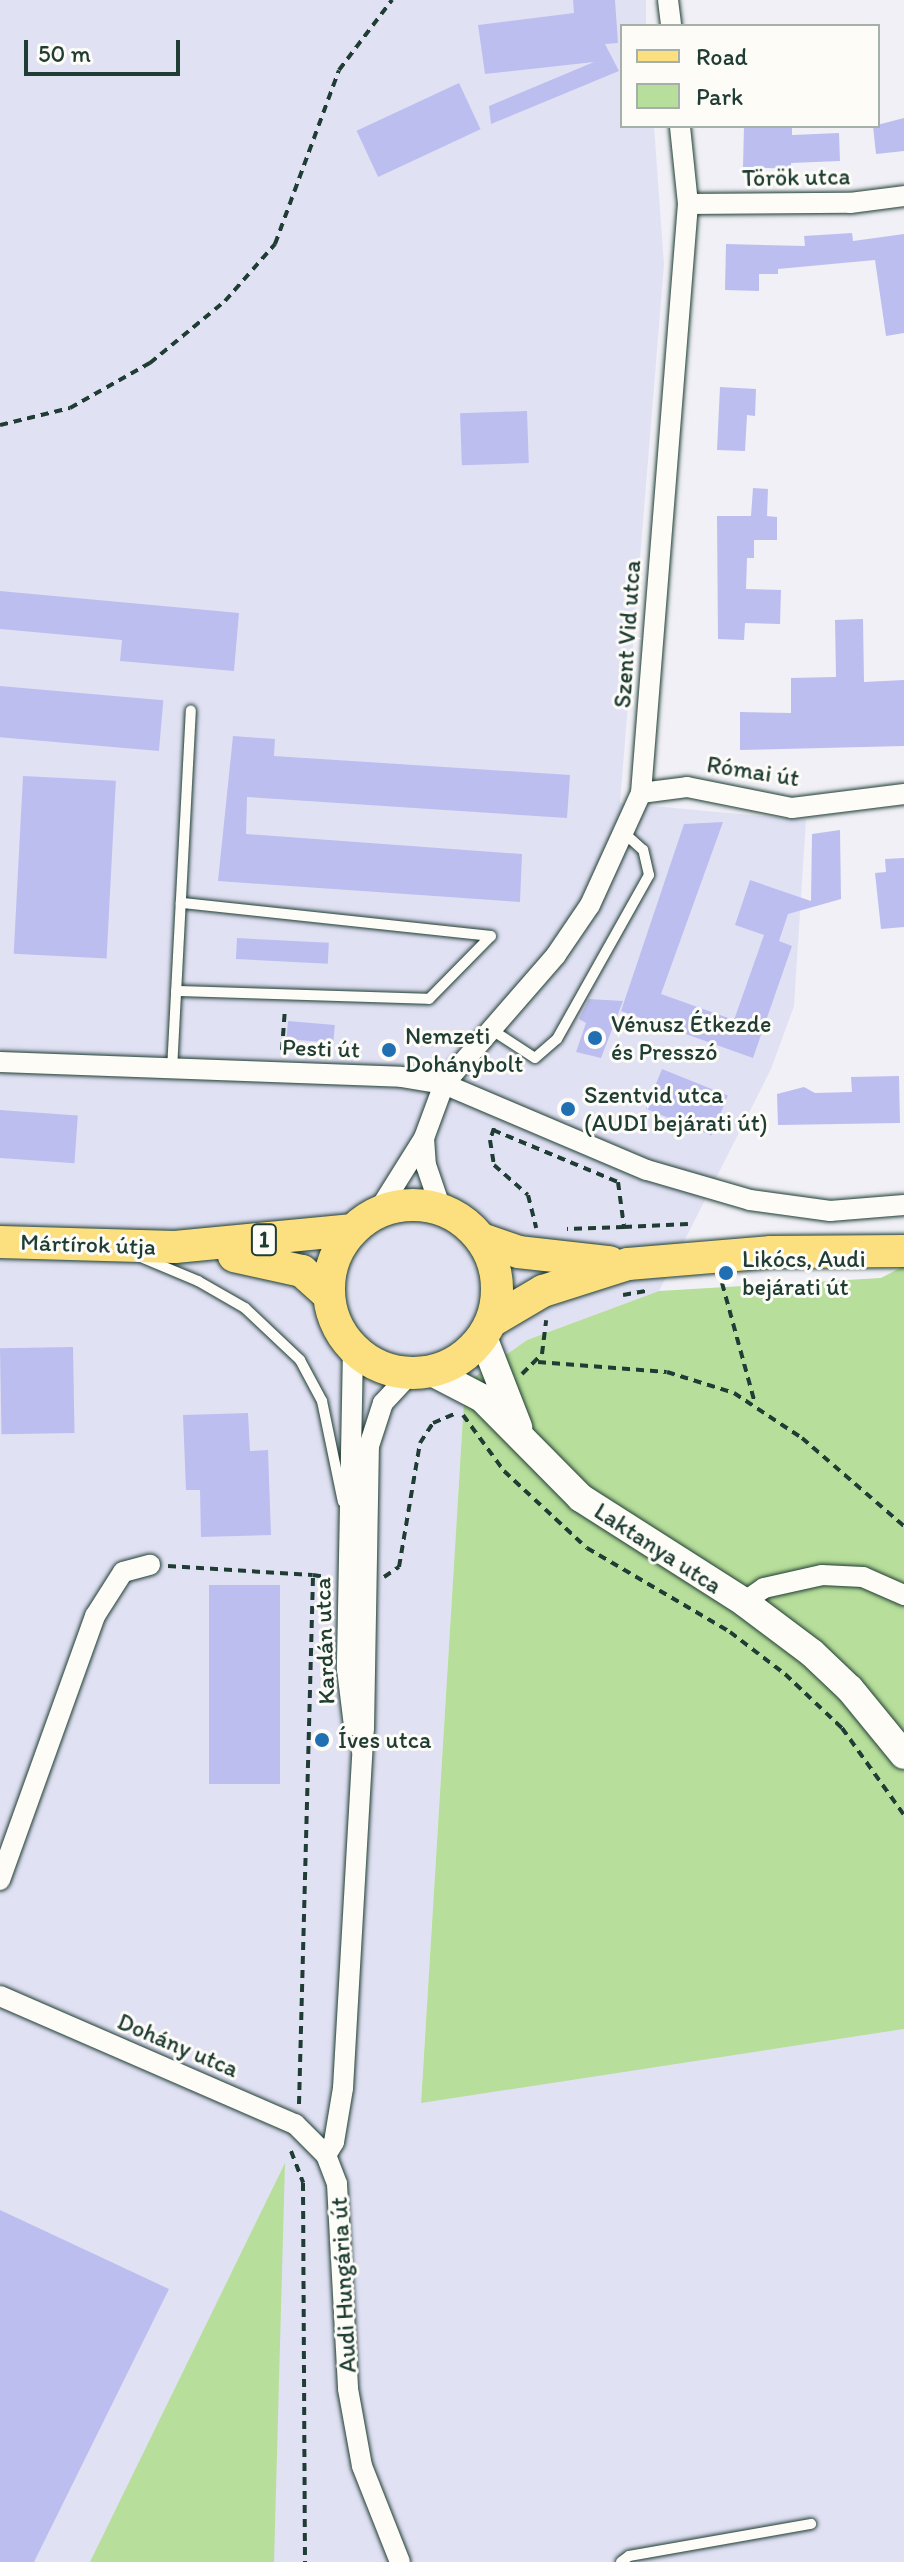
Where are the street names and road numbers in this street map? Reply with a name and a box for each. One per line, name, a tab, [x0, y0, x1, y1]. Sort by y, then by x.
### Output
street label: Török utca	[742, 162, 850, 192]
street label: Szent Vid utca	[607, 560, 647, 708]
street label: Római út	[705, 749, 801, 793]
street label: Pesti út	[282, 1032, 360, 1064]
road number: 1	[250, 1222, 278, 1258]
street label: Mártírok útja	[19, 1227, 157, 1261]
street label: Laktanya utca	[589, 1496, 727, 1600]
street label: Kardán utca	[307, 1577, 341, 1705]
street label: Dohány utca	[113, 2007, 243, 2083]
street label: Audi Hungária út	[324, 2196, 362, 2374]

